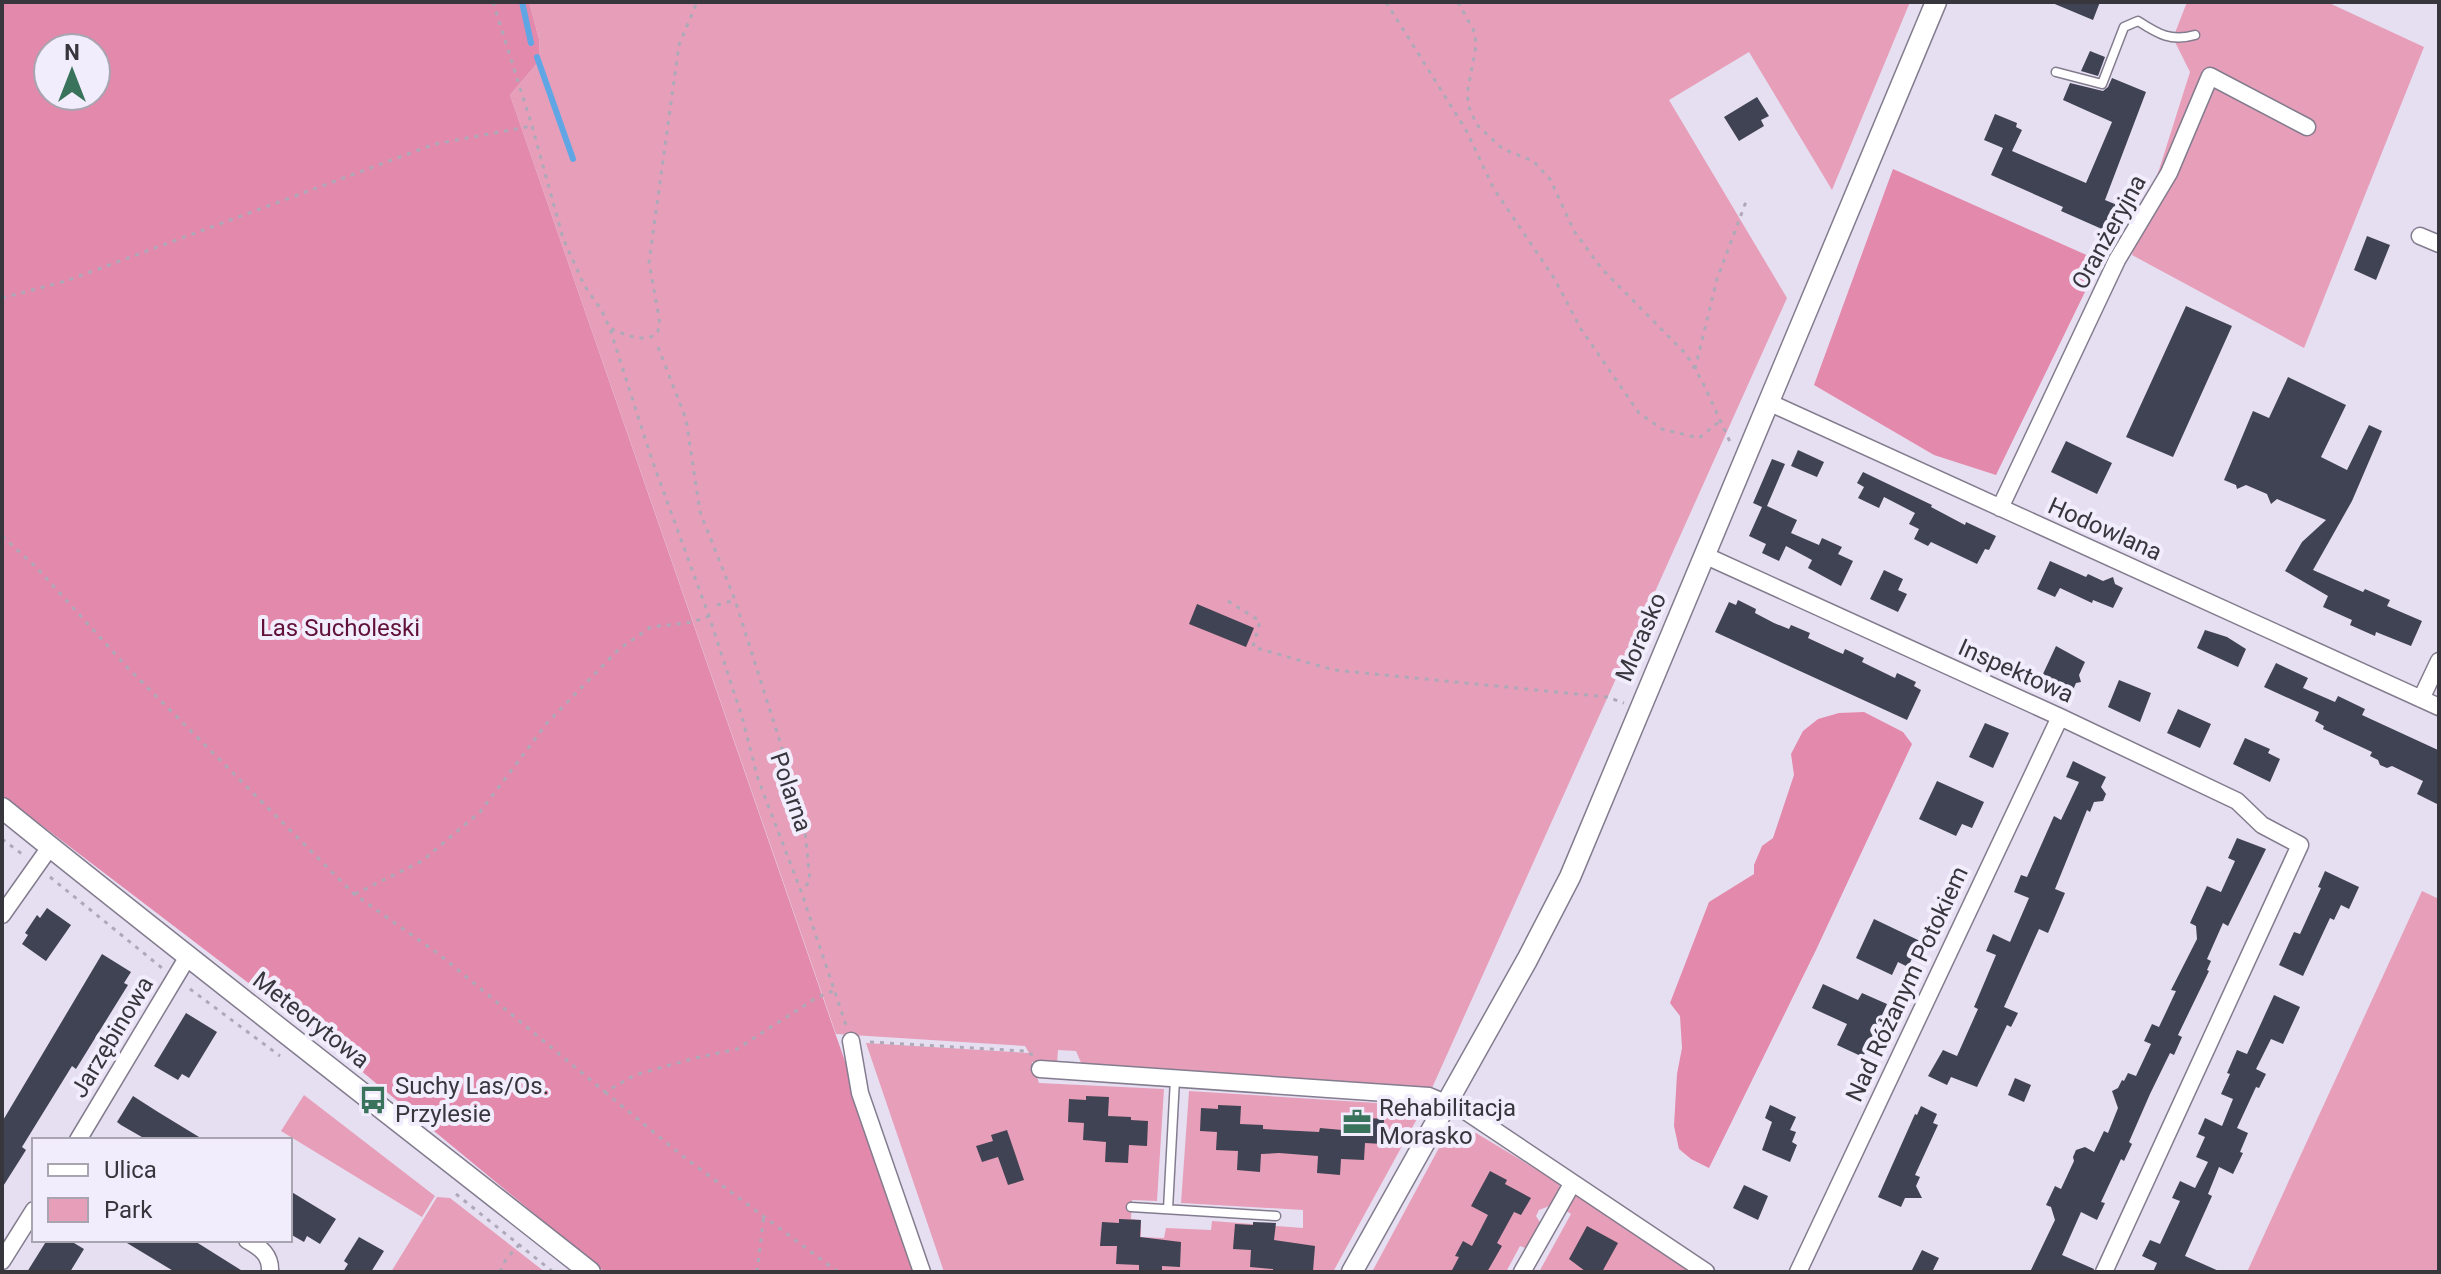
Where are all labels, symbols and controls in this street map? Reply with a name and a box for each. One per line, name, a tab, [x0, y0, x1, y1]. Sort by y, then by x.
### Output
north arrow	[32, 32, 112, 112]
text: N	[64, 40, 80, 65]
street label: Oranżeryjna	[2066, 170, 2152, 294]
street label: Hodowlana	[2044, 492, 2166, 566]
street label: Morasko	[1610, 588, 1672, 686]
park label: Las Sucholeski	[260, 614, 420, 642]
street label: Inspektowa	[1954, 633, 2078, 709]
street label: Polarna	[764, 749, 818, 835]
street label: Nad Różanym Potokiem	[1840, 862, 1974, 1106]
street label: Meteorytowa	[247, 966, 375, 1074]
street label: Jarzębinowa	[65, 971, 159, 1103]
place label: Suchy Las/Os. Przylesie	[395, 1072, 549, 1128]
bus stop icon: Suchy Las/Os. Przylesie	[358, 1085, 388, 1115]
place label: Rehabilitacja Morasko	[1379, 1094, 1516, 1150]
office icon: Rehabilitacja Morasko	[1342, 1107, 1372, 1137]
legend	[32, 1138, 292, 1242]
text: Ulica	[104, 1156, 157, 1184]
text: Park	[104, 1196, 153, 1224]

